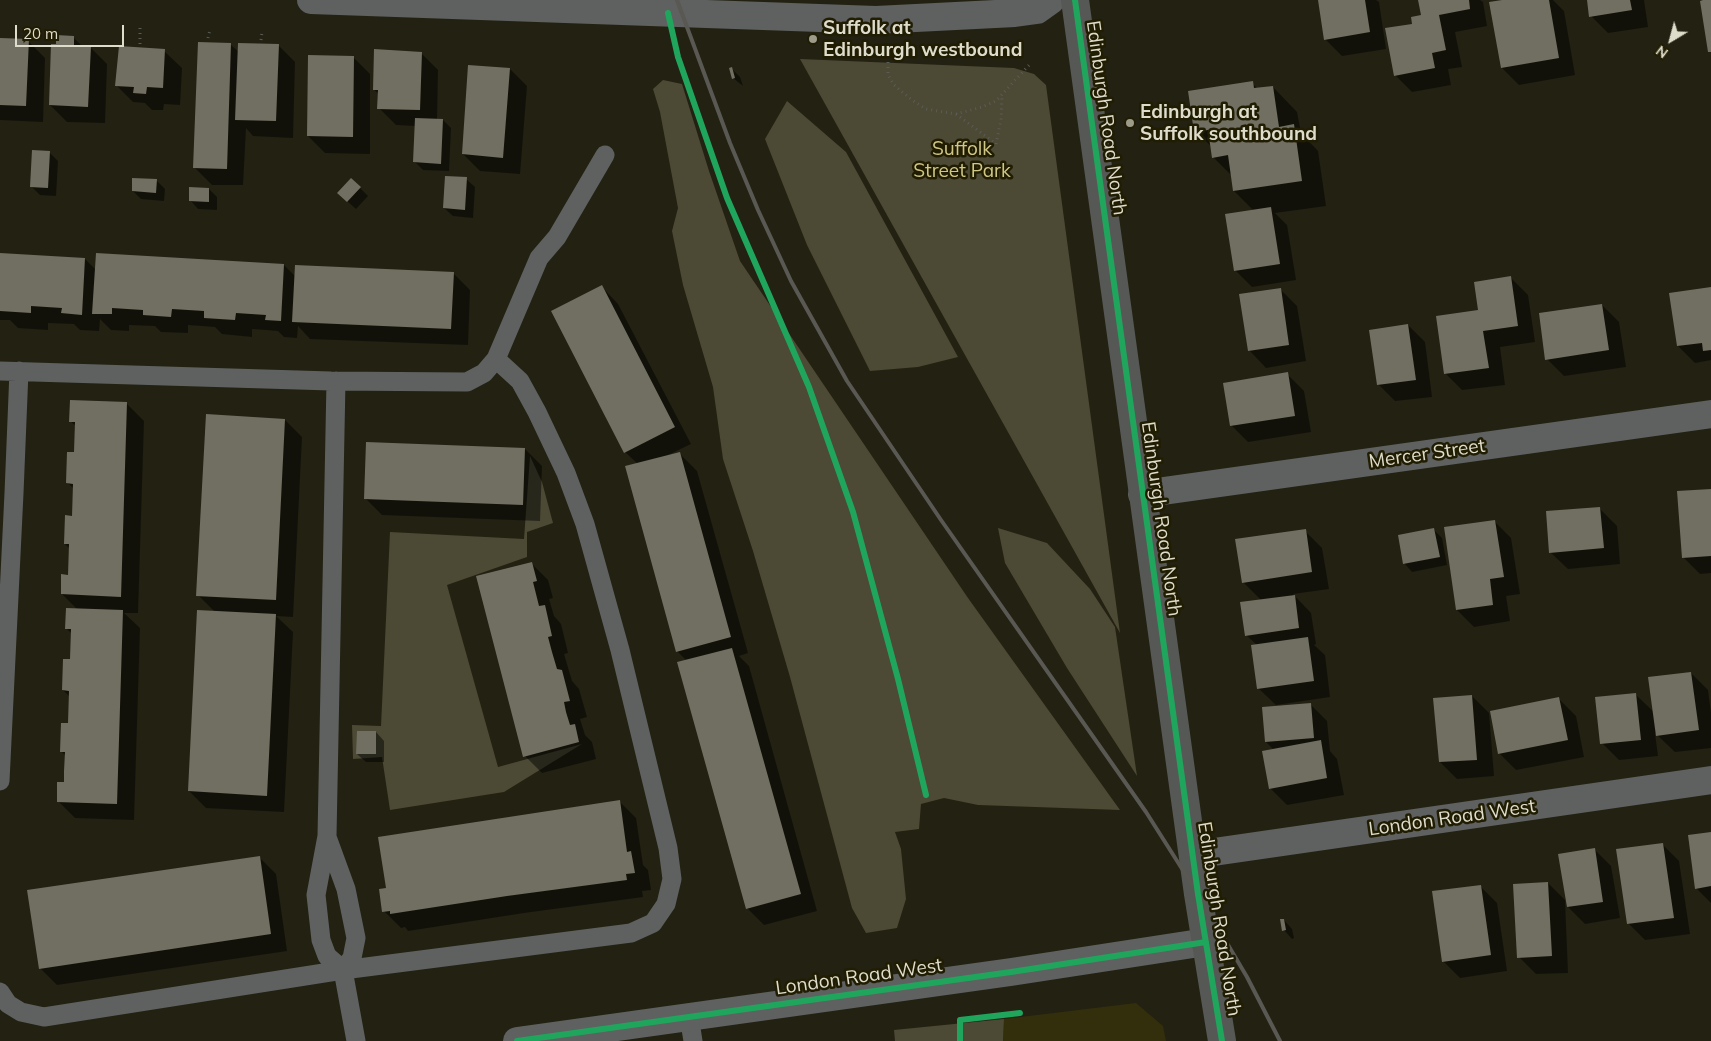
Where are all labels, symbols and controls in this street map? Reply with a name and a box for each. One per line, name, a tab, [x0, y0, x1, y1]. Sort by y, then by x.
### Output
scale bar	[18, 15, 126, 47]
north arrow	[1646, 15, 1696, 65]
place label: Suffolk at Edinburgh westbound	[823, 17, 1023, 61]
street label: Edinburgh Road North	[1081, 19, 1131, 217]
text: 20 m	[23, 24, 58, 43]
marker: Suffolk at Edinburgh westbound	[807, 33, 819, 45]
text: N	[1652, 42, 1672, 62]
place label: Edinburgh at Suffolk southbound	[1140, 101, 1317, 145]
marker: Edinburgh at Suffolk southbound	[1124, 117, 1136, 129]
park label: Suffolk Street Park	[913, 138, 1011, 182]
street label: Edinburgh Road North	[1136, 420, 1186, 618]
street label: Mercer Street	[1367, 435, 1487, 473]
street label: London Road West	[1367, 795, 1537, 841]
street label: Edinburgh Road North	[1192, 820, 1246, 1018]
street label: London Road West	[774, 954, 944, 1000]

